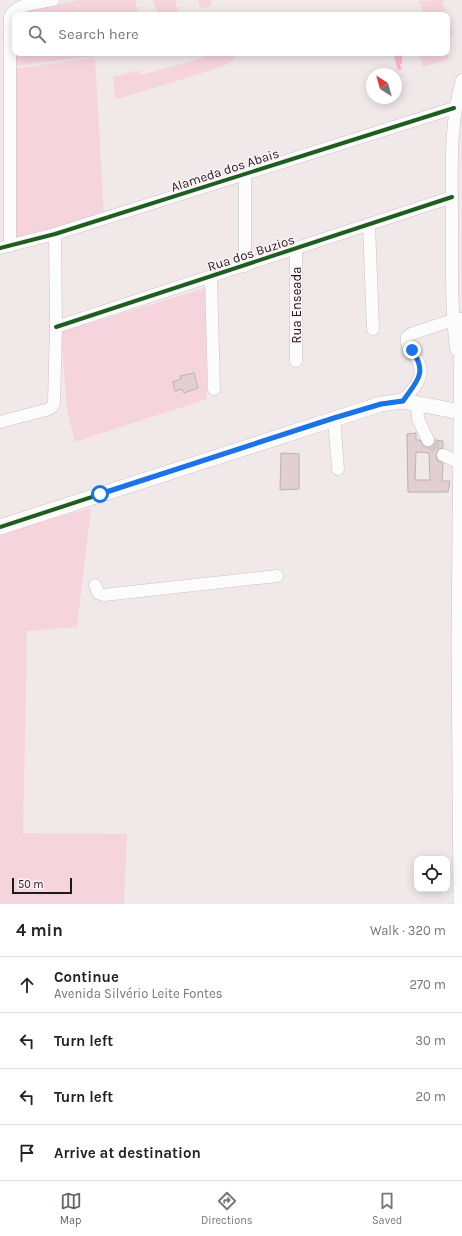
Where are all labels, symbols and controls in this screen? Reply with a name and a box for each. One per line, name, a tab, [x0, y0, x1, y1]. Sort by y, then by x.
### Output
search box	[12, 12, 450, 56]
icon: search	[26, 23, 48, 45]
text: Search here	[58, 25, 139, 43]
north arrow	[366, 68, 402, 104]
street label: Alameda dos Abais	[169, 145, 281, 195]
street label: Rua dos Buzios	[206, 232, 297, 274]
street label: Rua Enseada	[289, 267, 304, 343]
route end	[403, 341, 421, 359]
route start	[91, 485, 109, 503]
map controls	[414, 856, 450, 892]
button: locate	[414, 856, 450, 892]
scale bar	[12, 876, 72, 895]
text: 50 m	[18, 878, 44, 891]
text: 4 min	[16, 920, 63, 940]
text: Walk · 320 m	[370, 923, 446, 938]
text: Continue	[54, 968, 119, 986]
icon: ahead	[16, 974, 38, 996]
text: 270 m	[409, 977, 446, 992]
text: Avenida Silvério Leite Fontes	[54, 986, 222, 1001]
icon: left	[16, 1030, 38, 1052]
text: Turn left	[54, 1032, 113, 1050]
text: 30 m	[415, 1033, 446, 1048]
icon: left	[16, 1086, 38, 1108]
text: Turn left	[54, 1088, 113, 1106]
text: 20 m	[416, 1089, 446, 1104]
icon: arrive	[16, 1142, 38, 1164]
text: Arrive at destination	[54, 1144, 201, 1162]
tab: Map	[60, 1190, 82, 1227]
tab: Directions	[201, 1190, 253, 1227]
tab: Saved	[372, 1190, 402, 1227]

